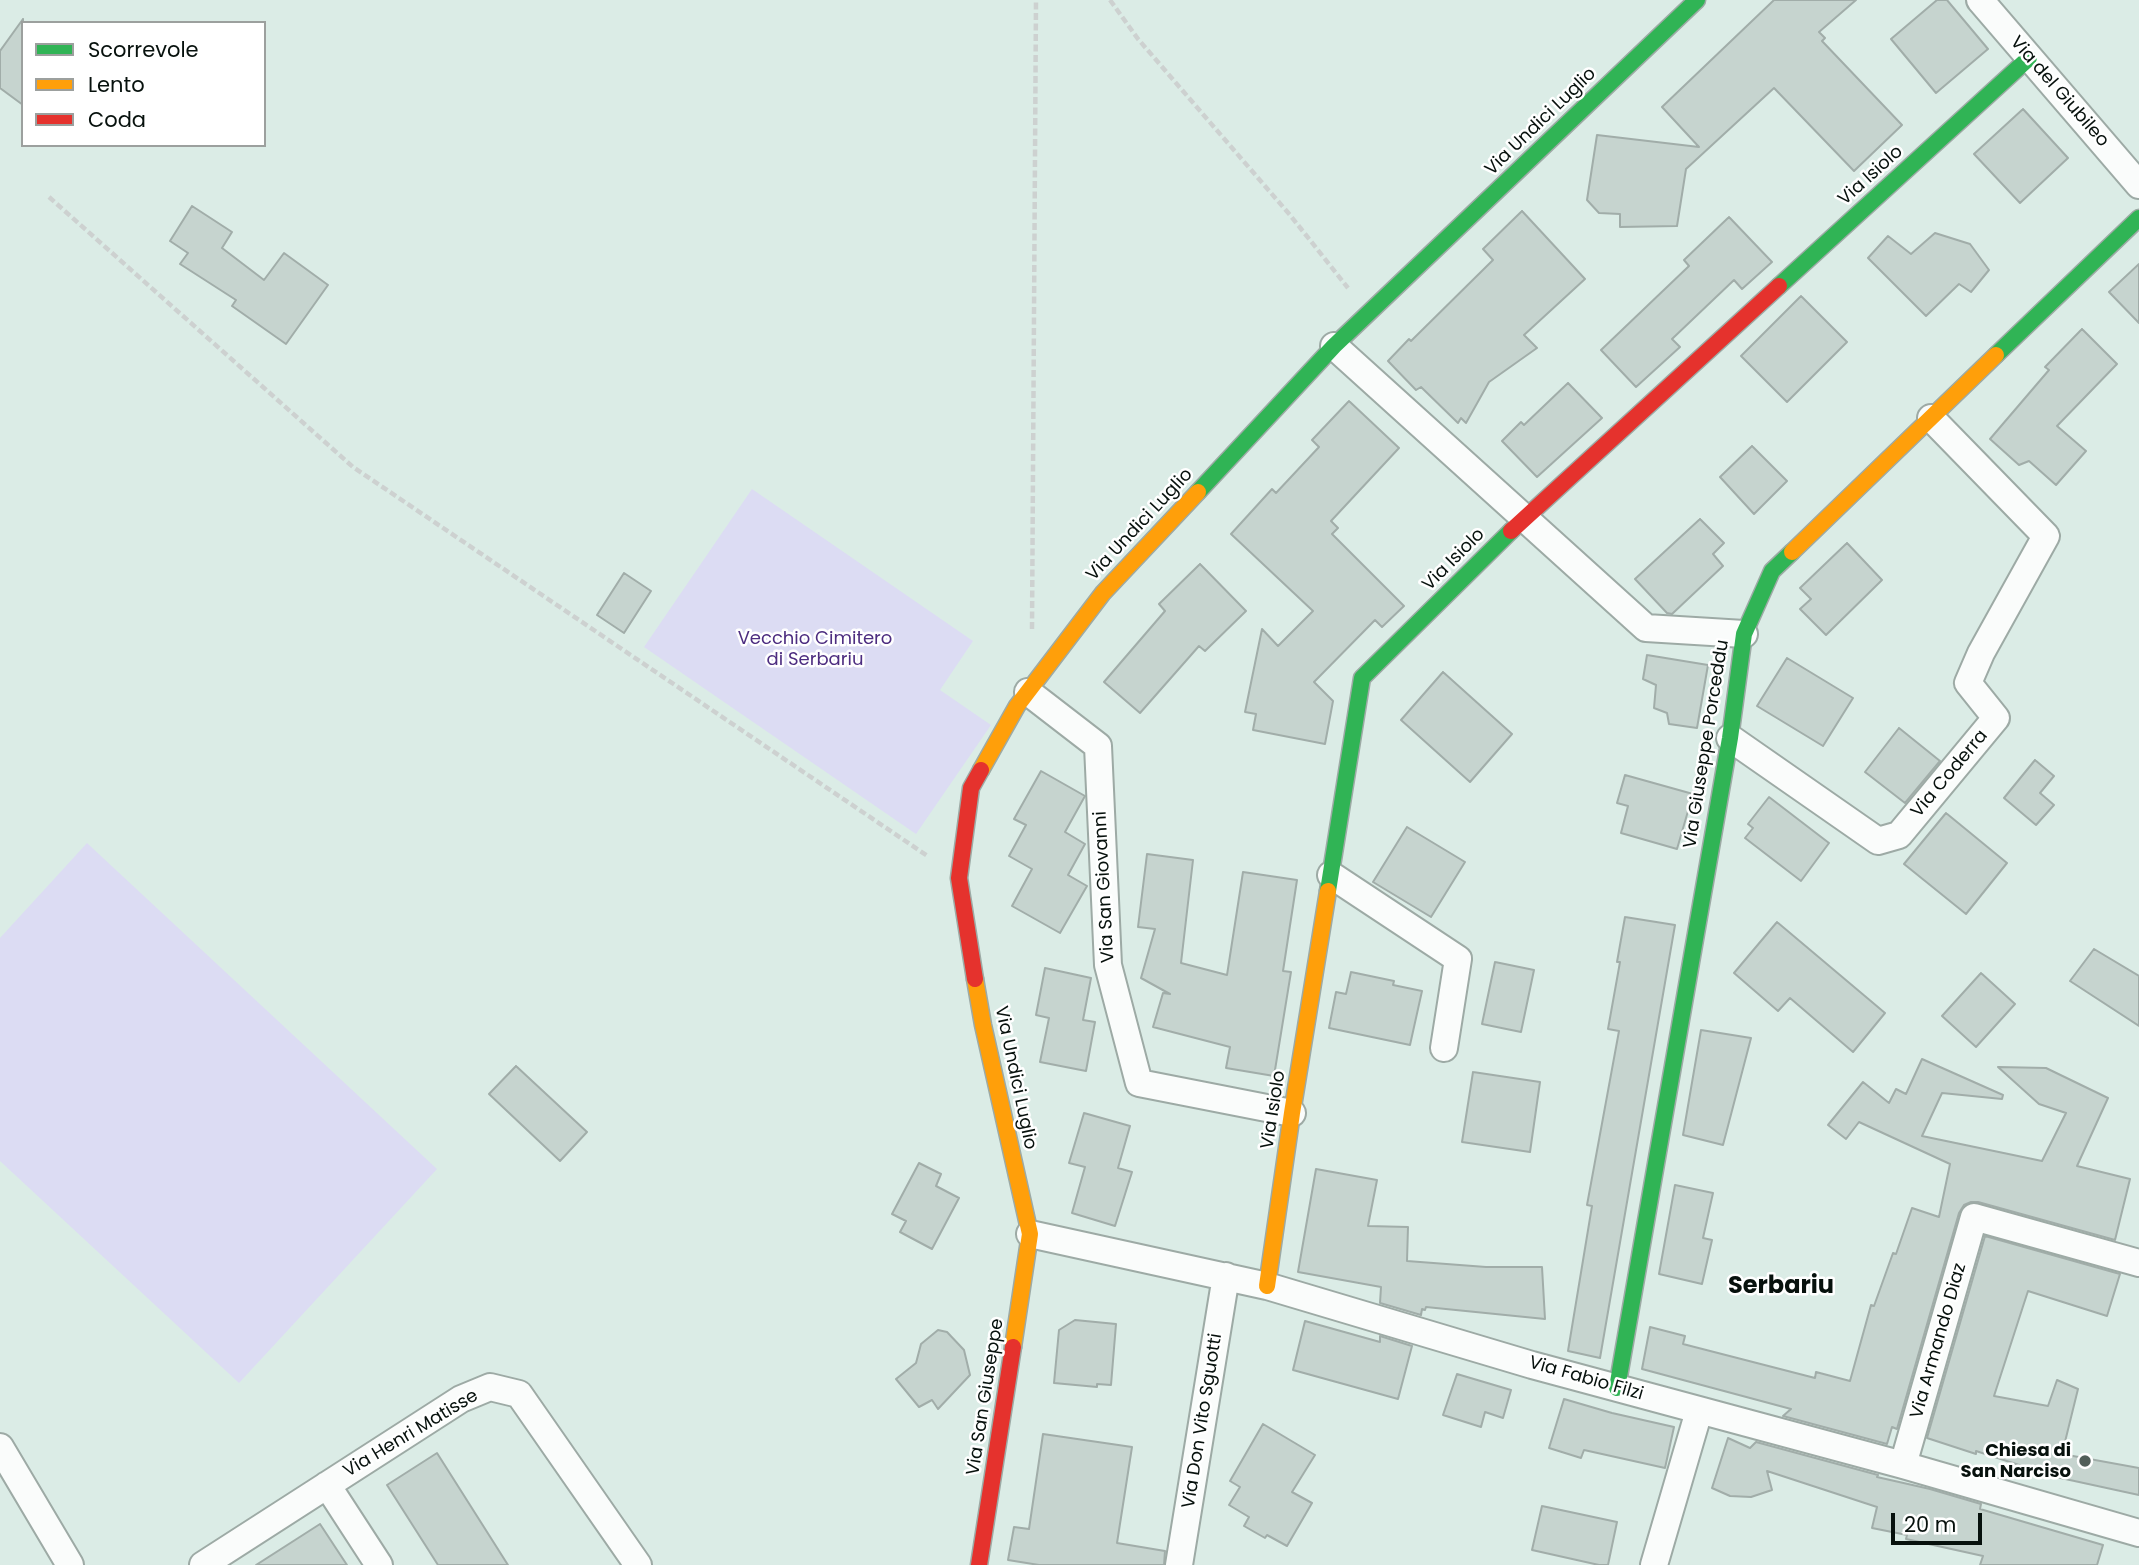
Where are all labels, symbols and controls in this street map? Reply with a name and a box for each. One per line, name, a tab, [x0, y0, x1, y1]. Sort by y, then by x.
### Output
legend	[21, 21, 266, 147]
street label: Via del Giubileo	[2005, 32, 2113, 152]
text: Scorrevole	[88, 35, 199, 64]
street label: Via Undici Luglio	[1481, 64, 1601, 180]
text: Lento	[88, 70, 145, 99]
text: Coda	[88, 105, 146, 134]
street label: Via Isiolo	[1834, 141, 1908, 211]
street label: Via Undici Luglio	[1082, 464, 1198, 586]
street label: Via Isiolo	[1418, 524, 1490, 596]
park label: Vecchio Cimitero di Serbariu	[738, 628, 892, 670]
street label: Via Giuseppe Porceddu	[1680, 638, 1734, 850]
street label: Via Coderra	[1907, 726, 1993, 822]
street label: Via San Giovanni	[1090, 810, 1120, 964]
street label: Via Undici Luglio	[989, 1004, 1041, 1152]
street label: Via Isiolo	[1257, 1069, 1291, 1151]
street label: Via Armando Diaz	[1906, 1261, 1972, 1421]
district label: Serbariu	[1728, 1273, 1834, 1301]
street label: Via San Giuseppe	[963, 1317, 1009, 1477]
street label: Via Don Vito Sguotti	[1178, 1332, 1228, 1510]
street label: Via Fabio Filzi	[1526, 1352, 1646, 1406]
street label: Via Henri Matisse	[340, 1385, 482, 1483]
place label: Chiesa di San Narciso	[1961, 1440, 2071, 1482]
marker: Chiesa di San Narciso	[2077, 1453, 2093, 1469]
scale bar	[1894, 1498, 1985, 1542]
text: 20 m	[1904, 1510, 1957, 1539]

